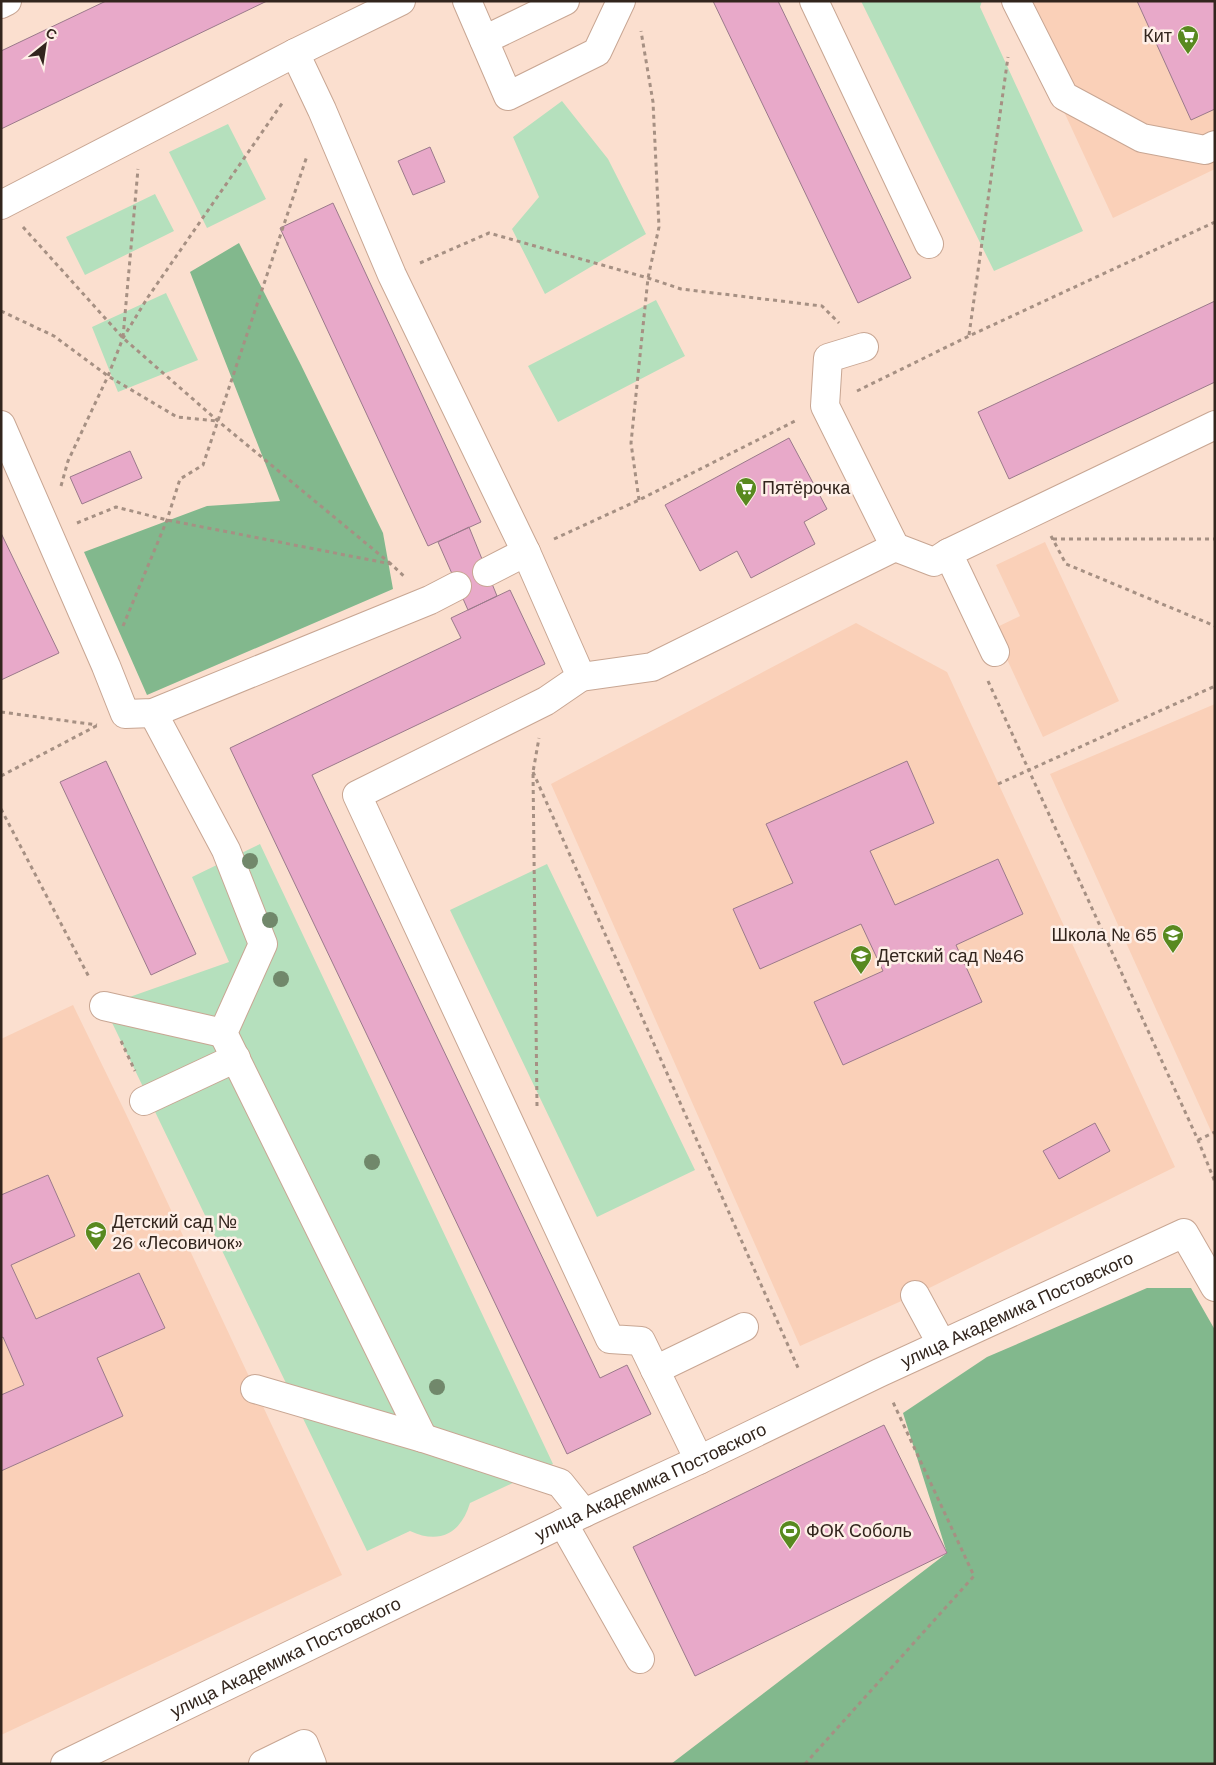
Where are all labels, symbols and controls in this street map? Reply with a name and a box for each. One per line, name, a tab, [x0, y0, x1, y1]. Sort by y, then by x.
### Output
north arrow	[20, 20, 70, 70]
text: С	[43, 23, 60, 44]
place label: Кит	[1143, 24, 1172, 48]
supermarket icon: Кит	[1176, 24, 1200, 55]
supermarket icon: Пятёрочка	[734, 476, 758, 507]
place label: Пятёрочка	[762, 476, 851, 500]
place label: Школа № 65	[1051, 923, 1157, 947]
school or university icon: Школа № 65	[1161, 923, 1185, 954]
school or university icon: Детский сад №46	[849, 944, 873, 975]
place label: Детский сад №46	[877, 944, 1024, 968]
place label: Детский сад № 26 «Лесовичок»	[112, 1210, 243, 1255]
school or university icon: Детский сад № 26 «Лесовичок»	[84, 1220, 108, 1251]
street label: улица Академика Постовского	[897, 1246, 1137, 1373]
street label: улица Академика Постовского	[531, 1417, 770, 1547]
sports icon: ФОК Соболь	[778, 1519, 802, 1550]
place label: ФОК Соболь	[806, 1519, 912, 1543]
street label: улица Академика Постовского	[166, 1591, 405, 1723]

